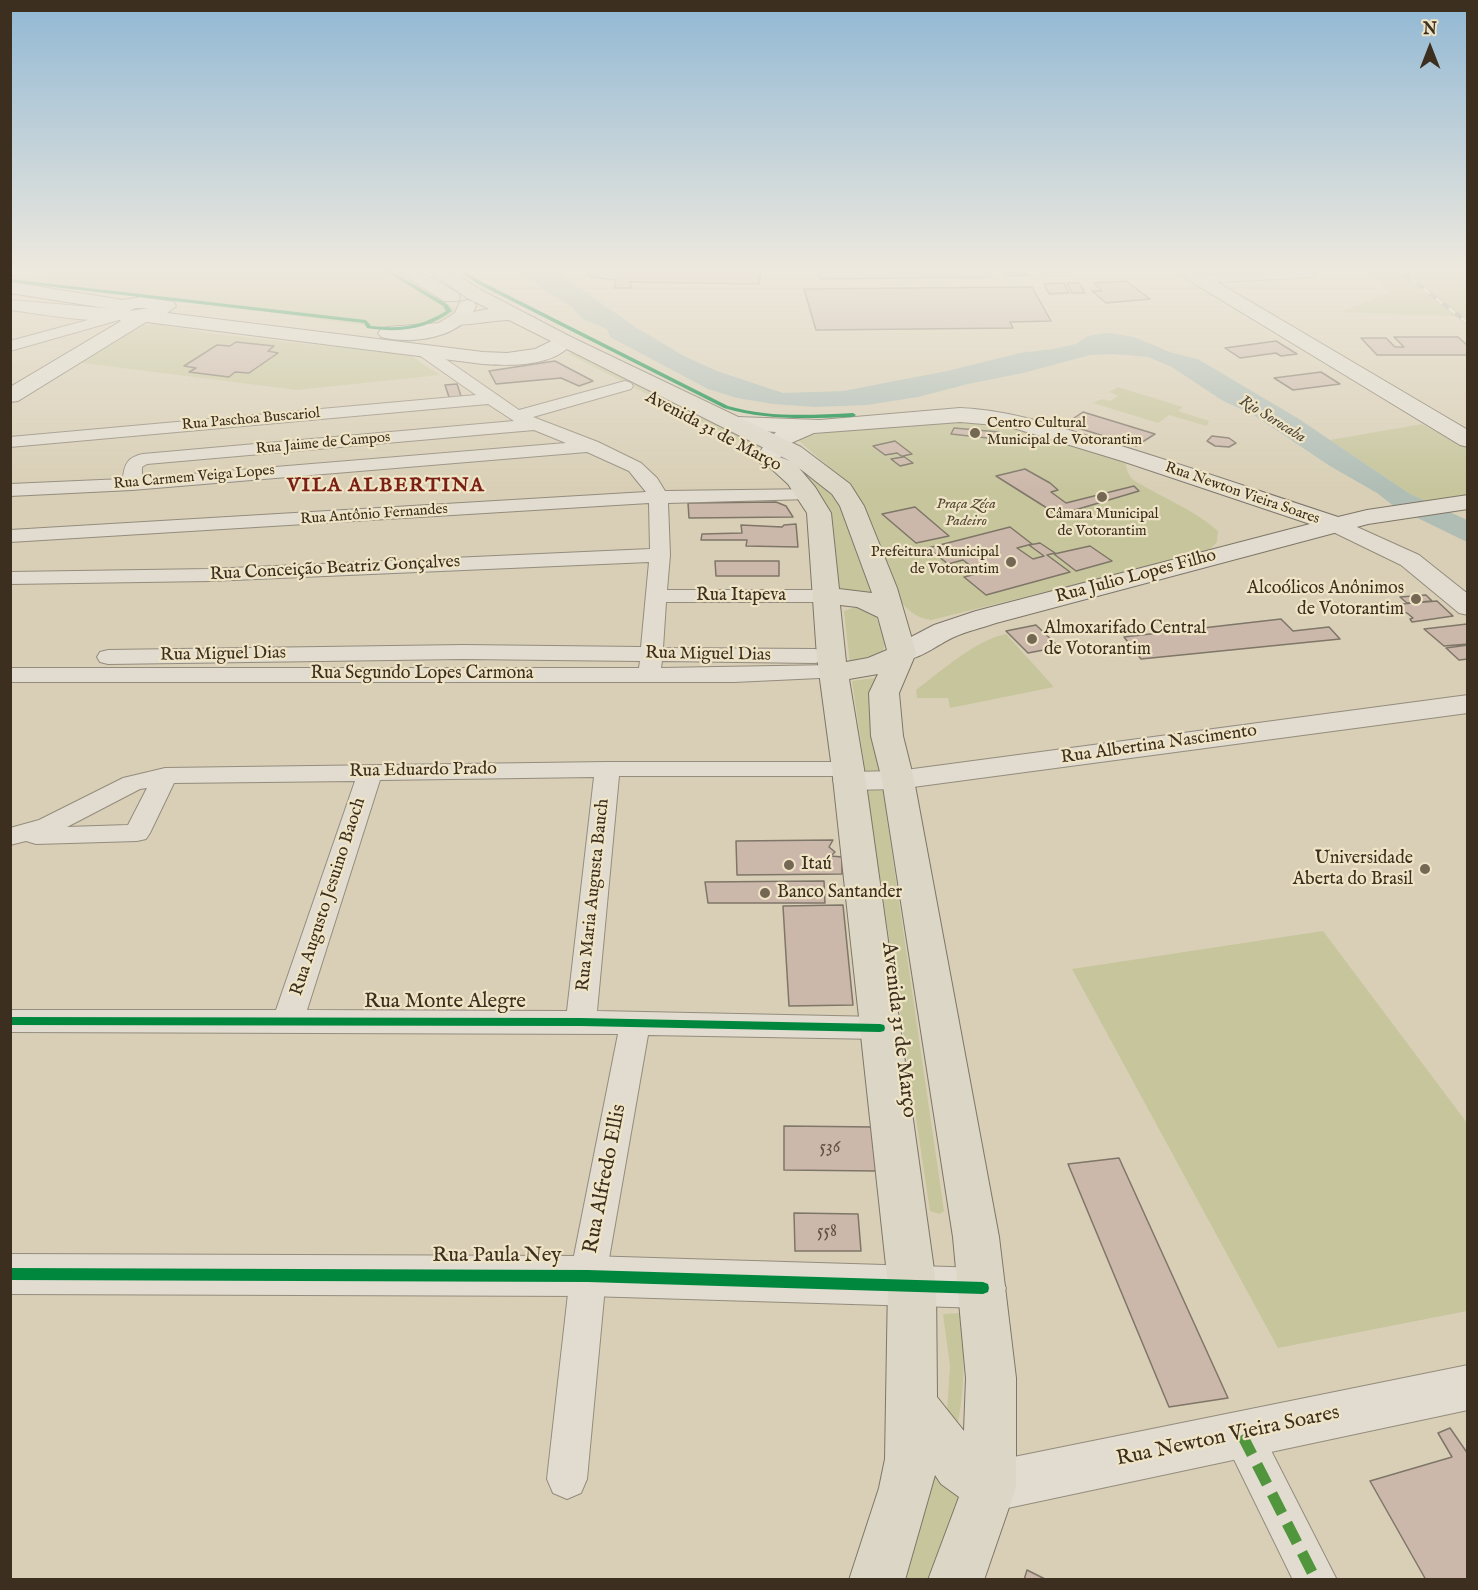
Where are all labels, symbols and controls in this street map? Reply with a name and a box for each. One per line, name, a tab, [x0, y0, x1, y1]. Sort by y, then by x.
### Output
north arrow	[1400, 18, 1460, 78]
text: N	[1423, 20, 1437, 40]
street label: Avenida 31 de Março	[641, 387, 785, 477]
water label: Rio Sorocaba	[1235, 392, 1309, 448]
street label: Rua Paschoa Buscariol	[181, 405, 321, 435]
place label: Centro Cultural Municipal de Votorantim	[987, 415, 1142, 450]
marker: Centro Cultural Municipal de Votorantim	[968, 426, 982, 440]
street label: Rua Jaime de Campos	[255, 429, 391, 459]
street label: Rua Newton Vieira Soares	[1162, 459, 1322, 529]
street label: Rua Carmem Veiga Lopes	[113, 462, 275, 494]
district label: VILA ALBERTINA	[287, 475, 485, 499]
marker: Câmara Municipal de Votorantim	[1095, 490, 1109, 504]
park label: Praça Zéca Padeiro	[936, 496, 996, 531]
street label: Rua Antônio Fernandes	[300, 501, 448, 529]
place label: Câmara Municipal de Votorantim	[1045, 506, 1159, 541]
place label: Prefeitura Municipal de Votorantim	[871, 544, 999, 579]
street label: Rua Julio Lopes Filho	[1053, 545, 1219, 609]
street label: Rua Conceição Beatriz Gonçalves	[209, 552, 461, 586]
marker: Prefeitura Municipal de Votorantim	[1004, 555, 1018, 569]
place label: Alcoólicos Anônimos de Votorantim	[1247, 578, 1404, 620]
street label: Rua Itapeva	[696, 585, 786, 607]
marker: Alcoólicos Anônimos de Votorantim	[1409, 592, 1423, 606]
place label: Almoxarifado Central de Votorantim	[1044, 618, 1206, 660]
marker: Almoxarifado Central de Votorantim	[1025, 632, 1039, 646]
street label: Rua Miguel Dias	[160, 643, 286, 667]
street label: Rua Miguel Dias	[645, 643, 771, 667]
street label: Rua Segundo Lopes Carmona	[310, 663, 534, 685]
street label: Rua Albertina Nascimento	[1060, 721, 1258, 769]
street label: Rua Eduardo Prado	[349, 759, 497, 783]
street label: Rua Augusto Jesuino Baoch	[287, 795, 371, 999]
street label: Rua Maria Augusta Bauch	[573, 798, 615, 992]
place label: Universidade Aberta do Brasil	[1293, 848, 1413, 890]
place label: Itaú	[801, 854, 832, 876]
marker: Itaú	[782, 858, 796, 872]
marker: Universidade Aberta do Brasil	[1418, 862, 1432, 876]
place label: Banco Santander	[777, 882, 902, 904]
marker: Banco Santander	[758, 886, 772, 900]
street label: Avenida 31 de Março	[875, 941, 921, 1119]
street label: Rua Monte Alegre	[364, 990, 526, 1016]
street label: Rua Alfredo Ellis	[579, 1102, 633, 1256]
house number: 536	[820, 1137, 840, 1159]
house number: 558	[817, 1221, 837, 1243]
street label: Rua Paula Ney	[432, 1244, 562, 1270]
street label: Rua Newton Vieira Soares	[1114, 1401, 1342, 1473]

